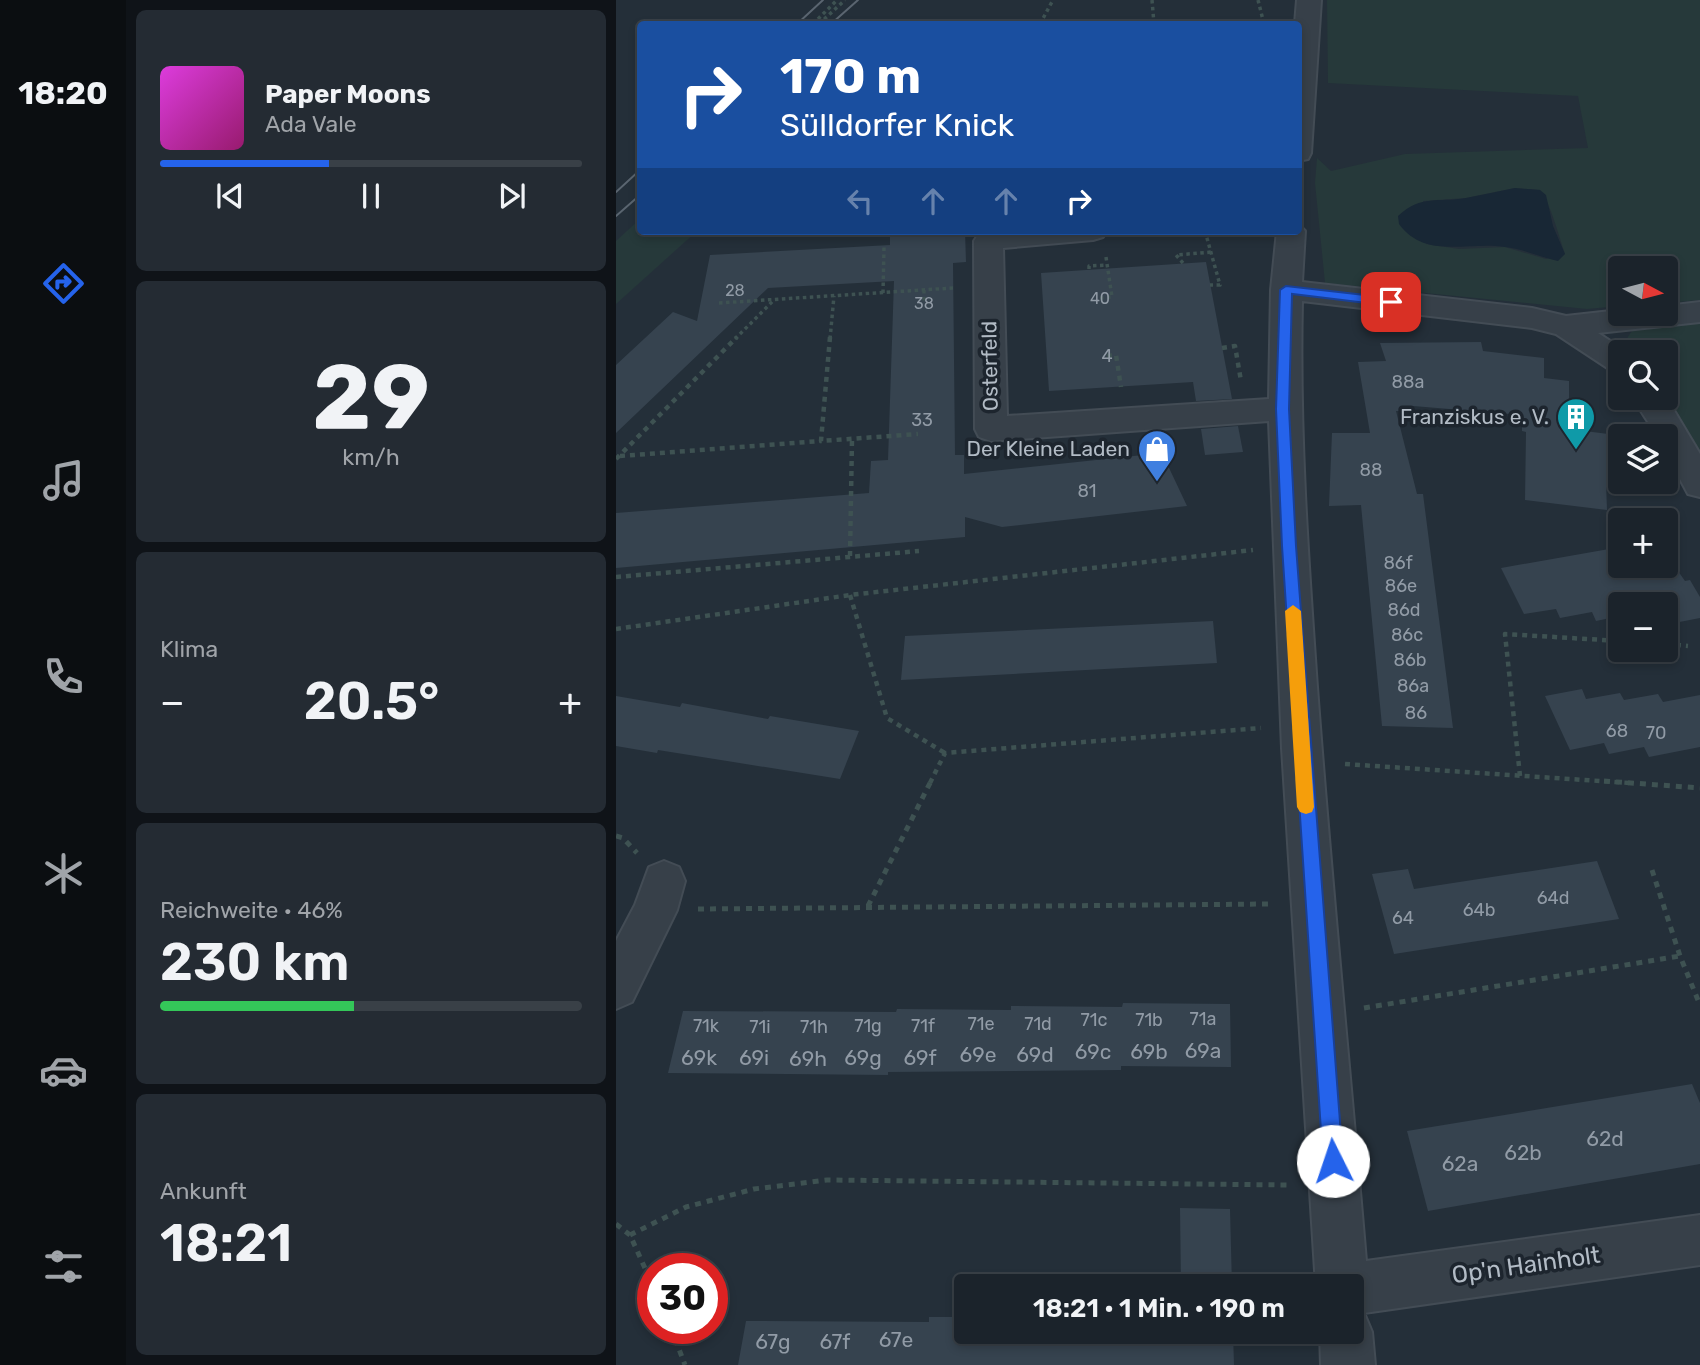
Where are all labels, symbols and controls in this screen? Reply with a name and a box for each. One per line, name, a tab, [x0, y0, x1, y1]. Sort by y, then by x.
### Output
text: 170 m	[780, 47, 921, 105]
icon: right	[665, 49, 756, 140]
text: 18:20	[18, 74, 108, 112]
text: Paper Moons	[265, 79, 431, 110]
text: Sülldorfer Knick	[780, 106, 1014, 144]
text: Ada Vale	[265, 110, 357, 138]
icon: previous	[211, 177, 249, 215]
icon: pause	[352, 177, 390, 215]
icon: next	[493, 177, 531, 215]
icon: left	[841, 182, 879, 220]
icon: ahead	[914, 182, 952, 220]
icon: ahead	[987, 182, 1025, 220]
icon: right	[1060, 182, 1098, 220]
north arrow	[1608, 256, 1678, 326]
map controls	[1608, 256, 1678, 662]
icon: directions	[39, 259, 88, 308]
pin	[1361, 272, 1421, 332]
house number: 28	[725, 281, 745, 300]
icon: arrive	[1372, 283, 1410, 321]
house number: 40	[1090, 289, 1110, 308]
house number: 38	[914, 294, 934, 313]
street label: Osterfeld	[976, 321, 1003, 411]
button: search	[1608, 340, 1678, 410]
text: 29	[312, 343, 430, 451]
house number: 4	[1101, 345, 1113, 367]
house number: 88a	[1392, 371, 1424, 393]
building icon: Franziskus e. V.	[1555, 396, 1597, 451]
place label: Franziskus e. V.	[1400, 404, 1549, 429]
house number: 33	[911, 409, 933, 431]
button: layers	[1608, 424, 1678, 494]
shop icon: Der Kleine Laden	[1136, 428, 1178, 483]
place label: Der Kleine Laden	[967, 436, 1130, 461]
text: km/h	[342, 443, 400, 471]
icon: music	[39, 456, 88, 505]
house number: 88	[1360, 459, 1382, 481]
house number: 81	[1077, 480, 1097, 502]
button: +	[1608, 508, 1678, 578]
house number: 86f	[1383, 552, 1413, 574]
house number: 86e	[1385, 575, 1417, 597]
button: −	[1608, 592, 1678, 662]
house number: 86d	[1387, 599, 1421, 621]
house number: 86c	[1391, 624, 1423, 646]
text: Klima	[160, 635, 218, 663]
house number: 86b	[1393, 649, 1427, 671]
icon: phone	[39, 652, 88, 701]
text: 20.5°	[304, 670, 439, 732]
house number: 86a	[1397, 675, 1429, 697]
text: −	[160, 679, 185, 725]
text: +	[558, 679, 582, 725]
house number: 86	[1405, 702, 1427, 724]
house number: 68	[1606, 720, 1628, 742]
house number: 70	[1646, 722, 1666, 744]
icon: climate	[39, 849, 88, 898]
house number: 64d	[1537, 887, 1569, 909]
text: Reichweite · 46%	[160, 896, 343, 924]
house number: 64b	[1463, 899, 1495, 921]
house number: 64	[1392, 907, 1414, 929]
text: 230 km	[160, 931, 349, 993]
house number: 71a	[1190, 1008, 1216, 1030]
house number: 71c	[1081, 1009, 1108, 1031]
house number: 71b	[1135, 1009, 1163, 1031]
house number: 71e	[967, 1013, 995, 1035]
house number: 71d	[1024, 1013, 1052, 1035]
house number: 71k	[693, 1015, 720, 1037]
house number: 71g	[854, 1015, 882, 1037]
house number: 71f	[911, 1015, 935, 1037]
house number: 71i	[749, 1016, 771, 1038]
house number: 71h	[800, 1016, 828, 1038]
house number: 69a	[1185, 1038, 1221, 1063]
house number: 69c	[1075, 1039, 1111, 1064]
house number: 69b	[1130, 1039, 1168, 1064]
house number: 69e	[960, 1042, 996, 1067]
house number: 69d	[1016, 1042, 1054, 1067]
house number: 69k	[681, 1045, 717, 1070]
house number: 69i	[739, 1045, 769, 1070]
house number: 69g	[844, 1045, 882, 1070]
house number: 69f	[903, 1045, 937, 1070]
icon: car	[39, 1046, 88, 1095]
house number: 69h	[789, 1046, 827, 1071]
position arrow	[1296, 1124, 1370, 1198]
house number: 62d	[1586, 1126, 1624, 1151]
house number: 62b	[1504, 1140, 1542, 1165]
house number: 62a	[1442, 1151, 1478, 1176]
text: Ankunft	[160, 1177, 247, 1205]
text: 18:21	[160, 1212, 292, 1274]
street label: Op'n Hainholt	[1450, 1241, 1602, 1289]
icon: filters	[39, 1242, 88, 1291]
speed limit sign: 30	[637, 1253, 728, 1344]
text: 18:21 · 1 Min. · 190 m	[1033, 1293, 1285, 1324]
house number: 67e	[879, 1327, 913, 1352]
house number: 67g	[755, 1329, 791, 1354]
house number: 67f	[820, 1329, 850, 1354]

